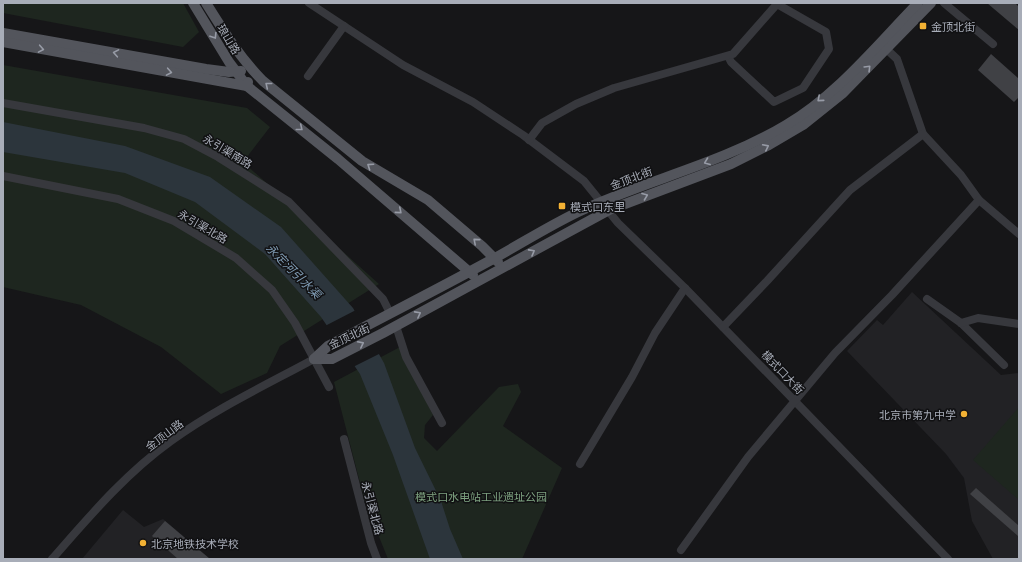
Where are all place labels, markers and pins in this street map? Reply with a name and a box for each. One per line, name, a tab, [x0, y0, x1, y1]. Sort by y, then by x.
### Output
place label: 金顶北街	[931, 20, 975, 33]
marker: 金顶北街	[918, 21, 928, 31]
place label: 模式口东里	[570, 200, 625, 213]
marker: 模式口东里	[557, 201, 567, 211]
place label: 北京市第九中学	[879, 408, 956, 421]
marker: 北京市第九中学	[959, 409, 969, 419]
place label: 北京地铁技术学校	[151, 537, 239, 550]
marker: 北京地铁技术学校	[138, 538, 148, 548]

